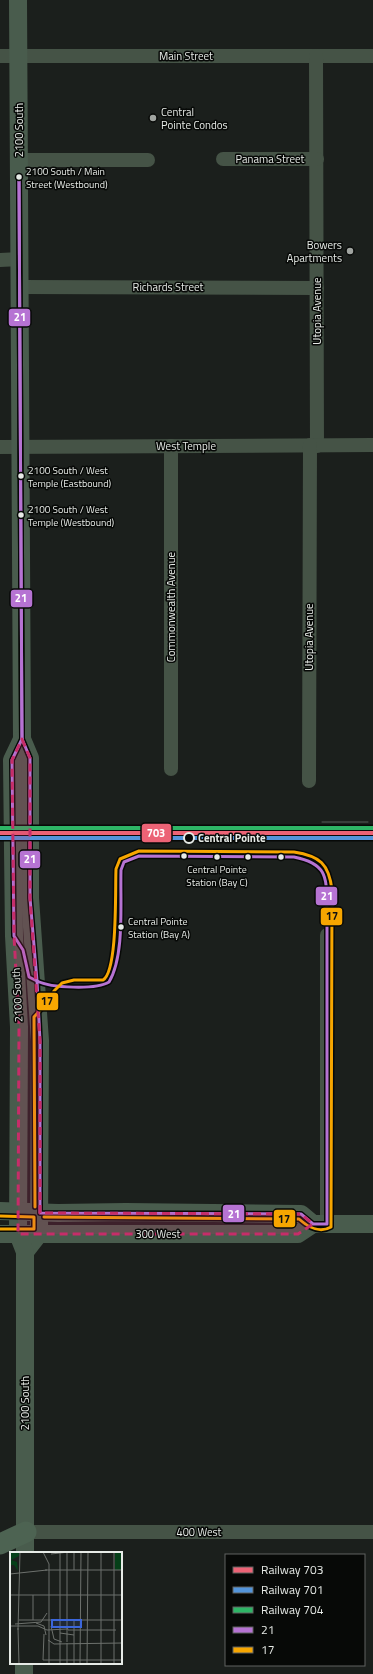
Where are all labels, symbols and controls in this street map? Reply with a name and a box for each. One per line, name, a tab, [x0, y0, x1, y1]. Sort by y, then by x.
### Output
street label: Main Street	[159, 48, 213, 64]
street label: 2100 South	[11, 103, 27, 157]
place label: Central Pointe Condos	[161, 104, 228, 133]
marker: Central Pointe Condos	[148, 113, 158, 123]
street label: Panama Street	[236, 151, 305, 167]
place label: 2100 South / Main Street (Westbound)	[26, 164, 108, 192]
marker: 2100 South / Main Street (Westbound)	[14, 172, 24, 182]
place label: Bowers Apartments	[287, 237, 342, 266]
marker: Bowers Apartments	[345, 246, 355, 256]
street label: Utopia Avenue	[309, 277, 325, 345]
street label: Richards Street	[133, 279, 204, 295]
line badge: 21	[8, 308, 31, 327]
text: 21	[14, 309, 26, 325]
street label: West Temple	[156, 438, 216, 454]
place label: 2100 South / West Temple (Eastbound)	[28, 463, 111, 491]
marker: 2100 South / West Temple (Eastbound)	[16, 471, 26, 481]
place label: 2100 South / West Temple (Westbound)	[28, 502, 115, 530]
marker: 2100 South / West Temple (Westbound)	[16, 510, 26, 520]
street label: Commonwealth Avenue	[163, 551, 179, 662]
line badge: 21	[10, 589, 33, 608]
text: 21	[15, 590, 27, 606]
street label: Utopia Avenue	[301, 603, 317, 671]
line badge: 703	[141, 823, 172, 843]
text: 703	[147, 825, 165, 841]
place label: Central Pointe	[198, 830, 266, 846]
marker: Central Pointe	[183, 832, 195, 844]
line badge: 21	[19, 850, 41, 869]
text: 21	[24, 851, 36, 867]
unlabelled marker	[179, 851, 189, 861]
marker: Central Pointe Station (Bay C)	[212, 852, 222, 862]
unlabelled marker	[243, 852, 253, 862]
unlabelled marker	[276, 852, 286, 862]
place label: Central Pointe Station (Bay C)	[186, 862, 248, 890]
line badge: 21	[315, 886, 338, 906]
text: 21	[321, 888, 333, 904]
line badge: 17	[320, 907, 343, 926]
text: 17	[326, 908, 338, 924]
place label: Central Pointe Station (Bay A)	[128, 914, 190, 942]
marker: Central Pointe Station (Bay A)	[116, 922, 126, 932]
street label: 2100 South	[8, 967, 26, 1023]
line badge: 17	[36, 992, 59, 1011]
text: 17	[41, 993, 53, 1009]
line badge: 21	[222, 1204, 245, 1223]
text: 21	[228, 1206, 240, 1222]
line badge: 17	[273, 1209, 296, 1228]
text: 17	[278, 1211, 290, 1227]
street label: 300 West	[136, 1226, 181, 1242]
street label: 2100 South	[17, 1376, 33, 1430]
street label: 400 West	[177, 1524, 222, 1540]
inset map	[10, 1552, 122, 1664]
legend	[225, 1554, 365, 1666]
text: Railway 703	[261, 1560, 323, 1579]
text: Railway 701	[261, 1580, 323, 1599]
text: Railway 704	[261, 1600, 324, 1619]
text: 21	[261, 1620, 274, 1639]
text: 17	[261, 1640, 274, 1659]

